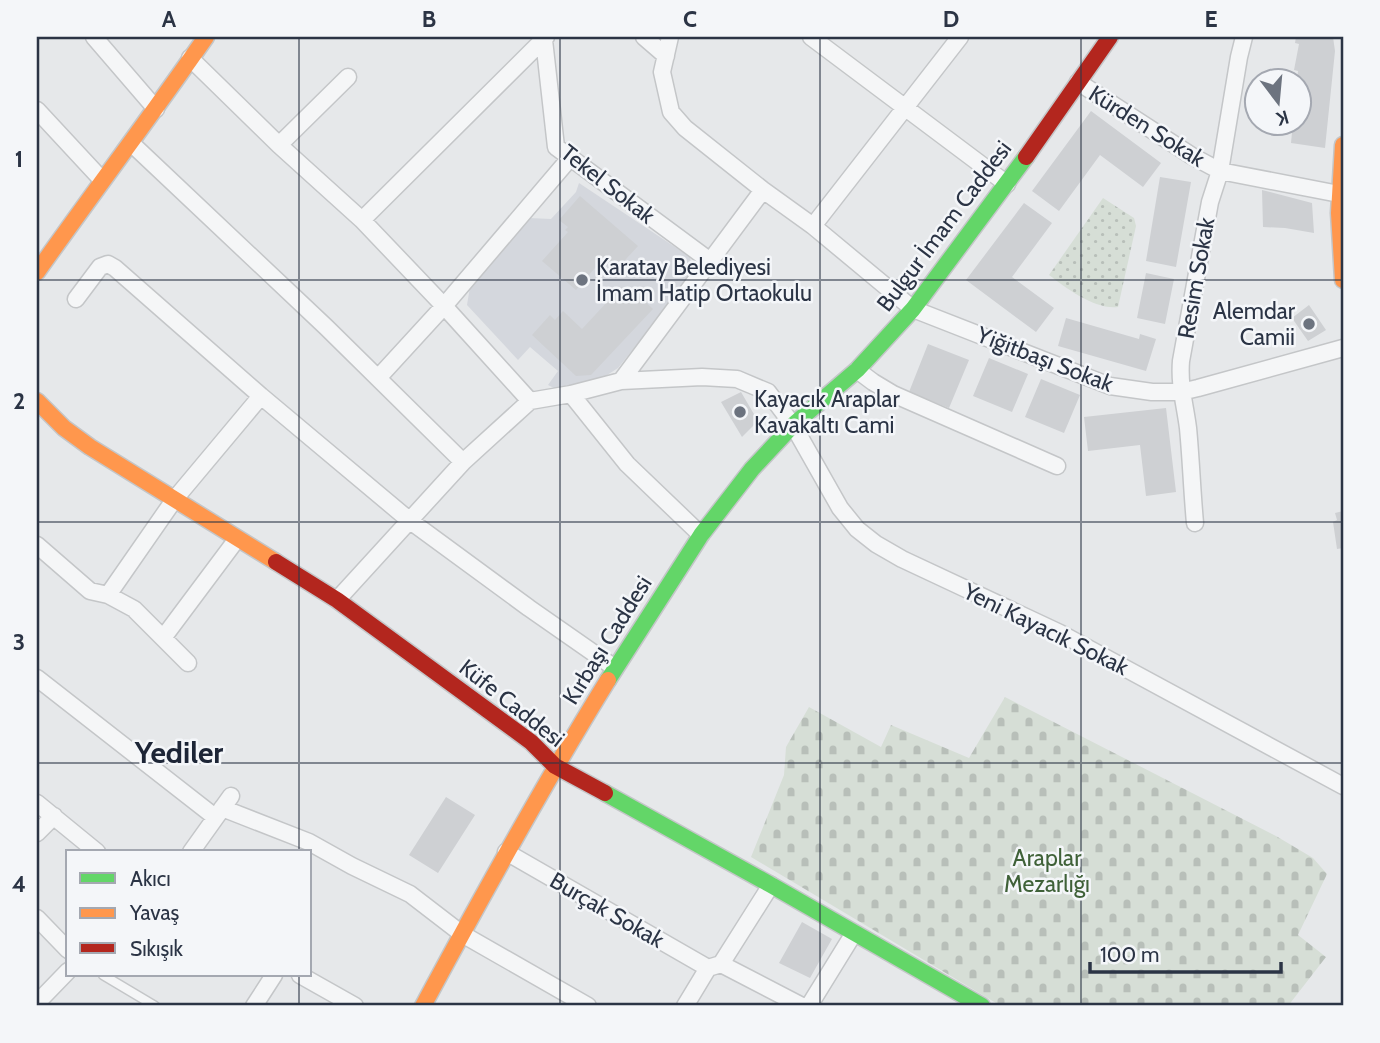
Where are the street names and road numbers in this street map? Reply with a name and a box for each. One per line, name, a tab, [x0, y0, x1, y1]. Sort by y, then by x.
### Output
street label: Kürden Sokak	[1084, 79, 1211, 173]
street label: Bulgur İmam Caddesi	[871, 135, 1017, 317]
street label: Tekel Sokak	[555, 138, 661, 230]
street label: Resim Sokak	[1172, 215, 1221, 341]
street label: Yiğitbaşı Sokak	[972, 320, 1118, 398]
street label: Kırbaşı Caddesi	[556, 571, 658, 709]
street label: Yeni Kayacık Sokak	[958, 576, 1134, 681]
street label: Küfe Caddesi	[454, 653, 570, 753]
street label: Burçak Sokak	[545, 866, 670, 954]

